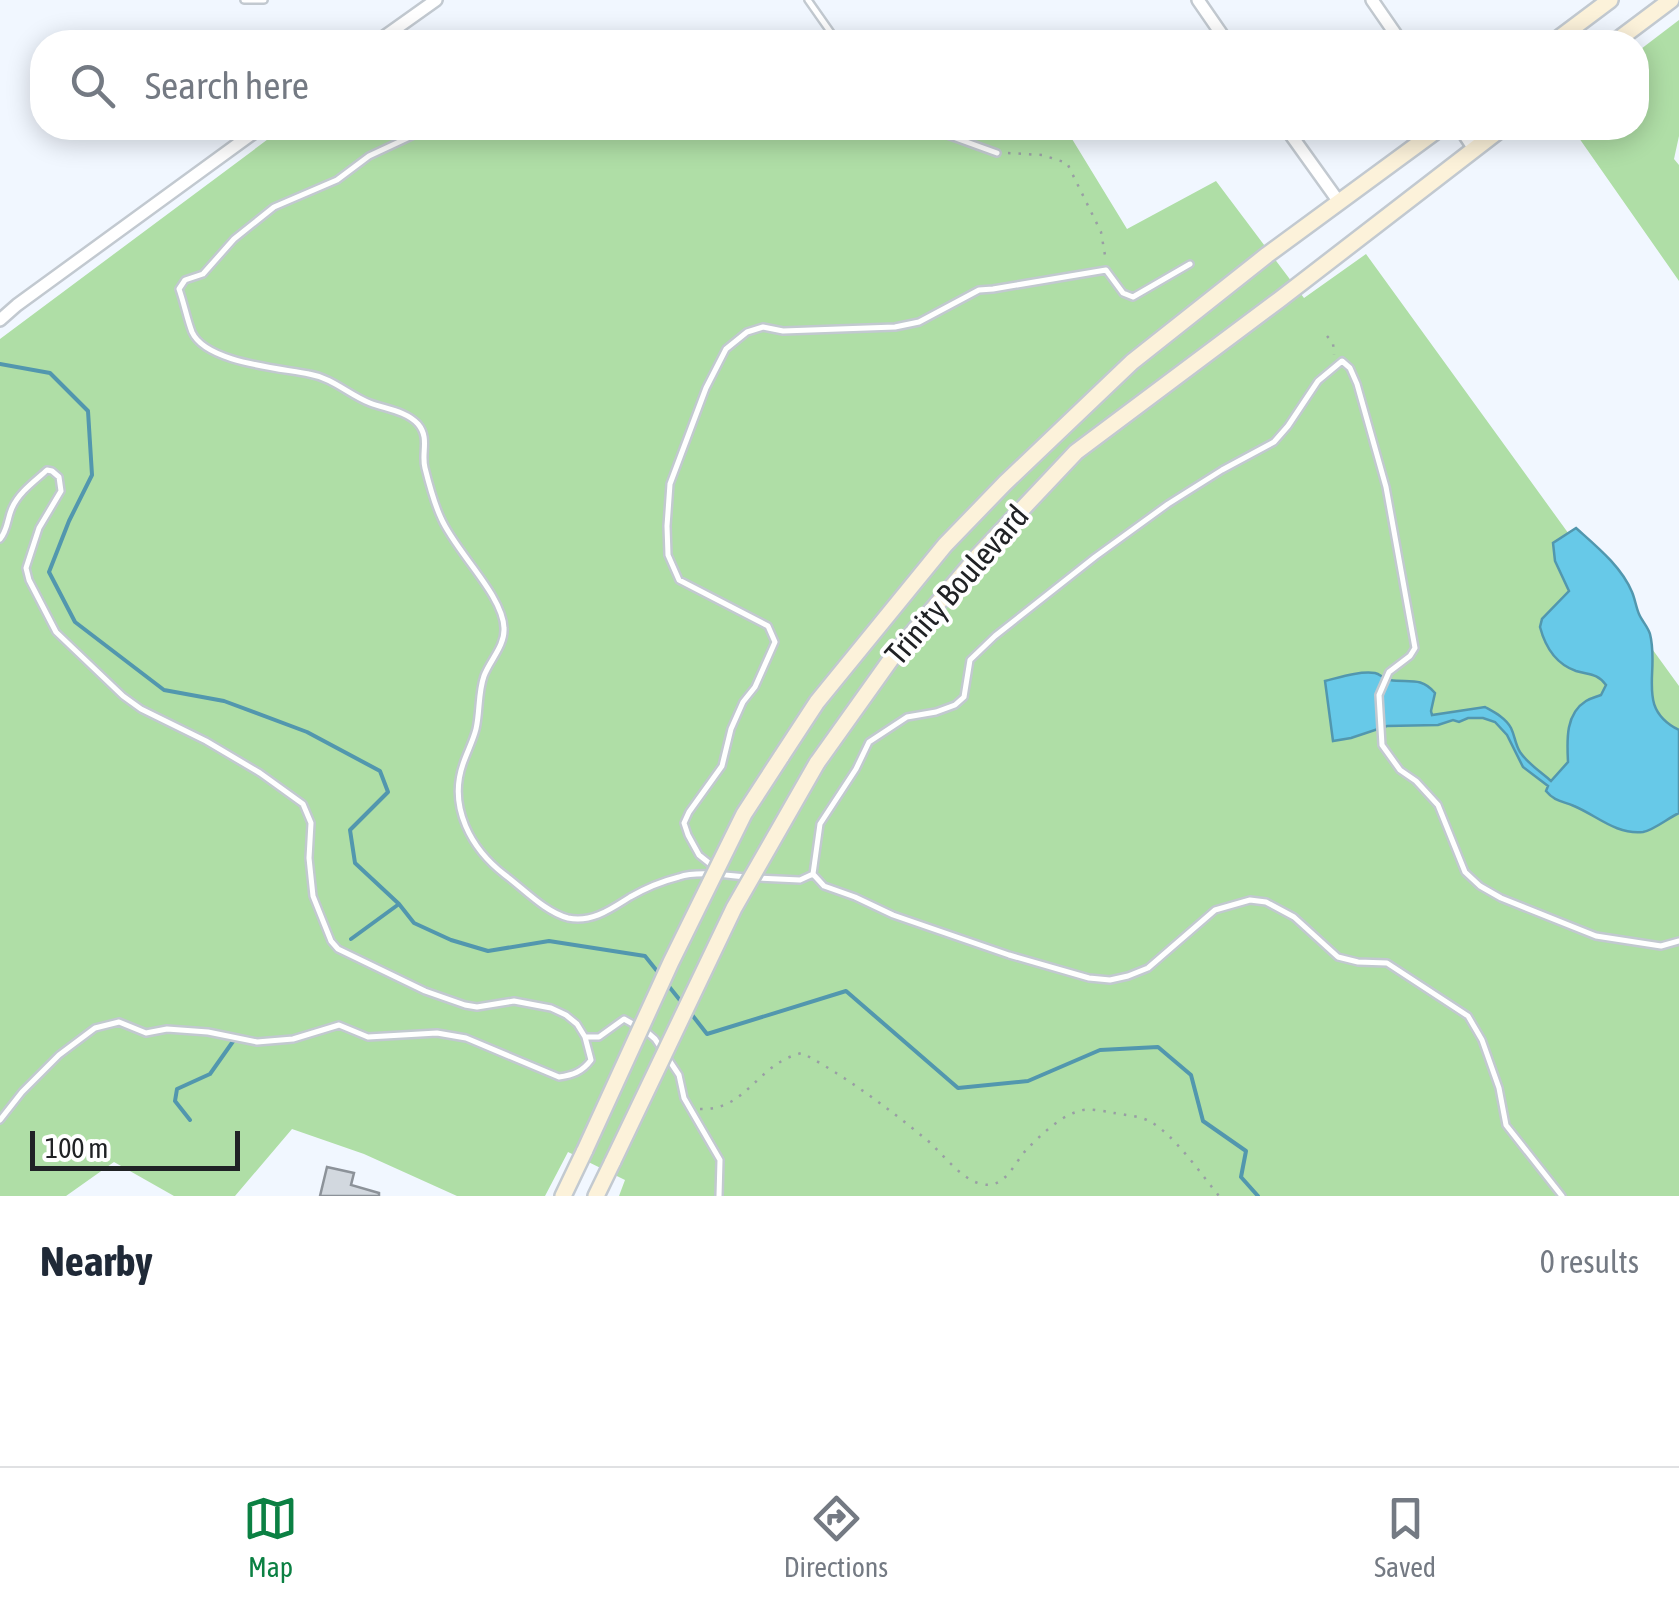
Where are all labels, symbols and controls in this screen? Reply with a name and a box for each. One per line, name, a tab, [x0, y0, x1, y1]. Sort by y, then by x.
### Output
search box	[30, 30, 1649, 140]
icon: search	[65, 58, 120, 113]
text: Search here	[145, 64, 309, 107]
street label: Trinity Boulevard	[877, 497, 1036, 672]
scale bar	[30, 1126, 240, 1170]
text: 100 m	[45, 1132, 108, 1164]
text: Nearby	[40, 1237, 153, 1285]
text: 0 results	[1540, 1243, 1639, 1280]
tab: Map	[243, 1491, 298, 1583]
tab: Directions	[784, 1491, 888, 1583]
tab: Saved	[1374, 1491, 1436, 1583]

